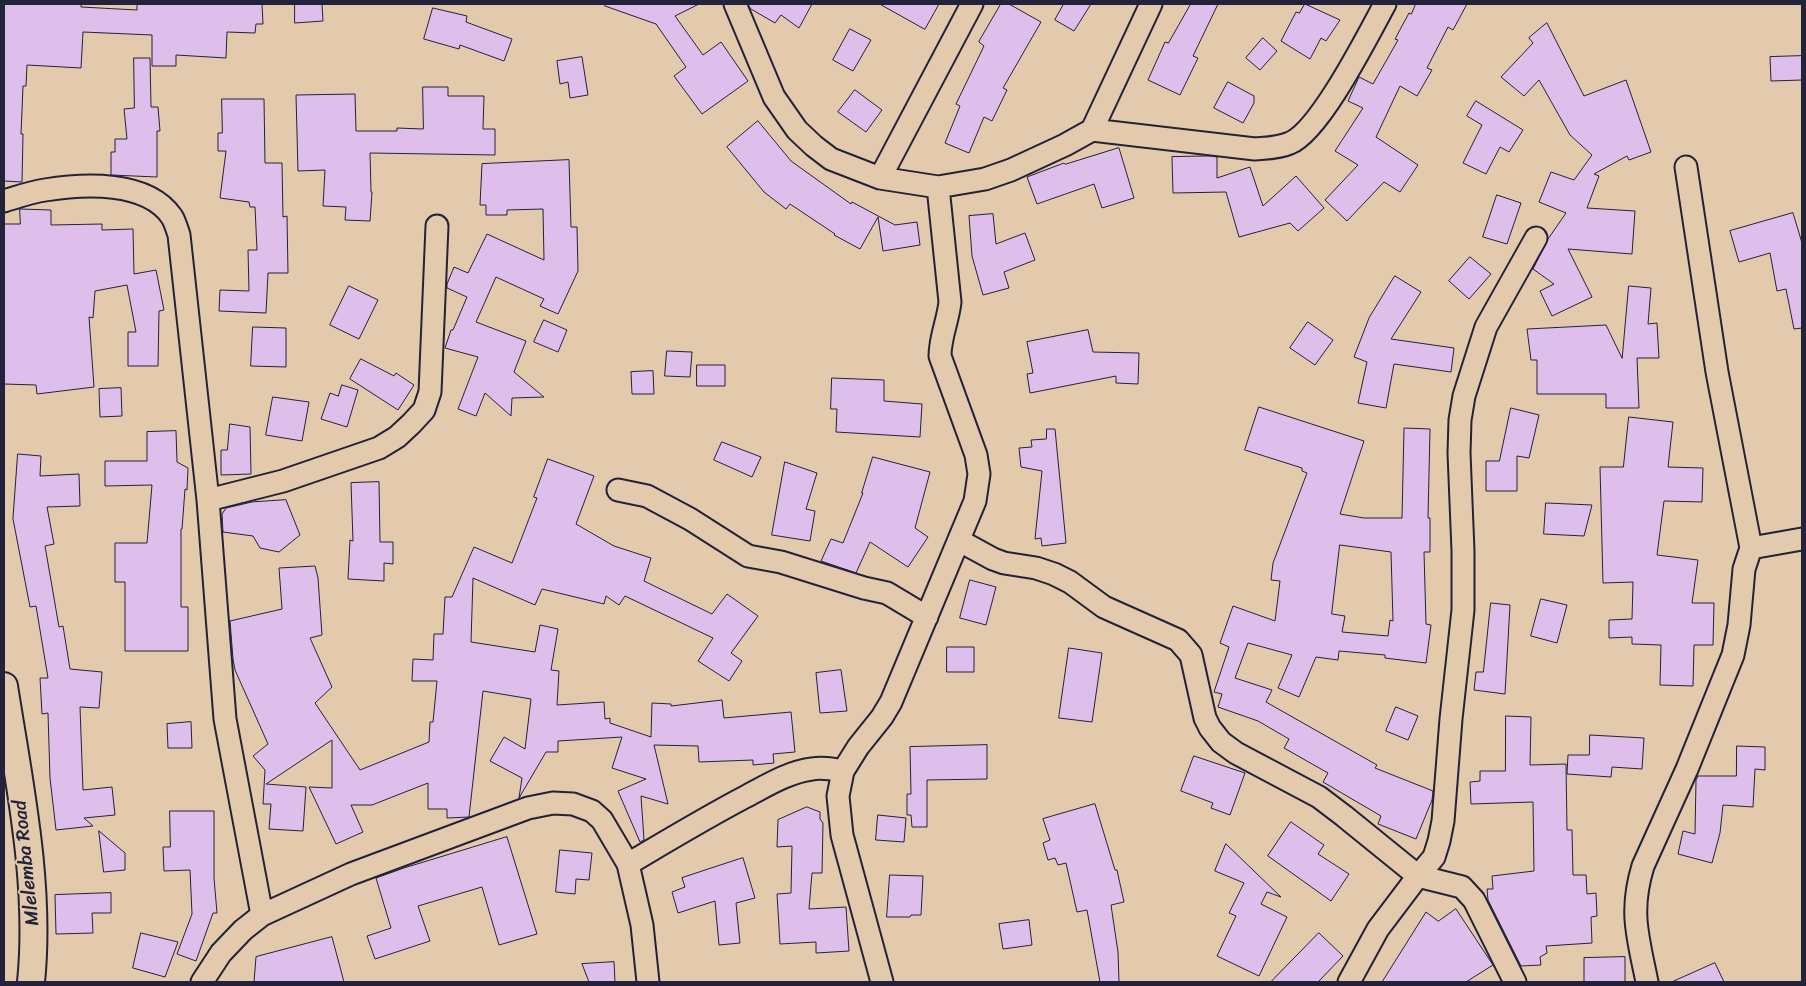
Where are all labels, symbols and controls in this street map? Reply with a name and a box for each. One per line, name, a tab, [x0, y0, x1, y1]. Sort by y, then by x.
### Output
street label: Mlelemba Road	[9, 799, 45, 927]

